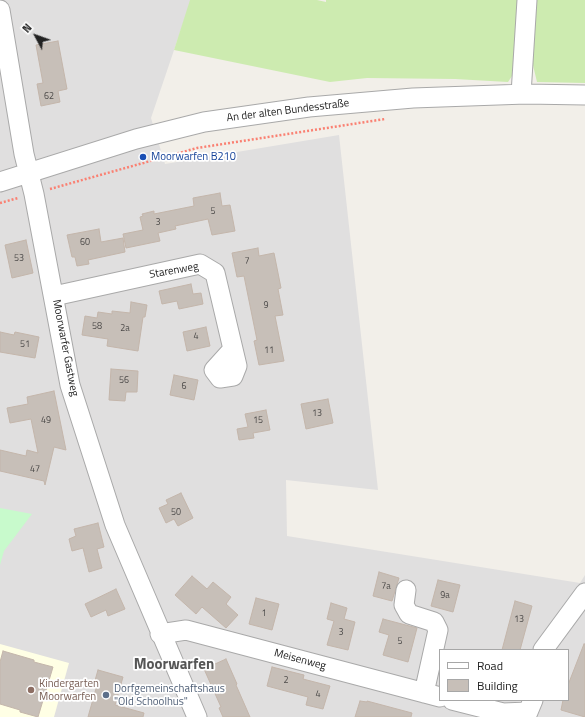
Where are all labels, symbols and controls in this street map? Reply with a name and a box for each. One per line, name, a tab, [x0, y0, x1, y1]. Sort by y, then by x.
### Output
north arrow	[16, 16, 56, 56]
text: N	[18, 20, 35, 36]
house number: 62	[44, 92, 54, 102]
street label: An der alten Bundesstraße	[226, 97, 350, 125]
place label: Moorwarfen B210	[151, 150, 236, 164]
marker: Moorwarfen B210	[138, 152, 148, 162]
house number: 5	[210, 207, 216, 217]
house number: 3	[155, 218, 161, 228]
house number: 60	[80, 238, 90, 248]
house number: 53	[14, 254, 24, 264]
house number: 7	[244, 257, 250, 267]
street label: Starenweg	[148, 260, 200, 282]
street label: Moorwarfer Gastweg	[49, 298, 81, 398]
house number: 9	[263, 301, 269, 311]
house number: 58	[92, 322, 102, 332]
house number: 2a	[120, 324, 130, 334]
house number: 4	[193, 332, 199, 342]
house number: 51	[20, 340, 30, 350]
house number: 11	[264, 346, 274, 356]
house number: 56	[119, 376, 129, 386]
house number: 6	[181, 382, 187, 392]
house number: 13	[312, 409, 322, 419]
house number: 49	[41, 416, 51, 426]
house number: 15	[253, 416, 263, 426]
house number: 47	[30, 465, 40, 475]
house number: 50	[171, 508, 181, 518]
house number: 7a	[381, 582, 391, 592]
house number: 9a	[440, 591, 450, 601]
house number: 1	[261, 609, 267, 619]
house number: 13	[514, 615, 524, 625]
house number: 3	[338, 628, 344, 638]
house number: 5	[397, 637, 403, 647]
street label: Meisenweg	[273, 647, 327, 673]
legend	[439, 649, 569, 701]
district label: Moorwarfen	[134, 656, 214, 674]
text: Road	[477, 656, 503, 675]
house number: 2	[283, 676, 289, 686]
text: Building	[477, 676, 518, 695]
place label: Kindergarten Moorwarfen	[39, 677, 99, 703]
place label: Dorfgemeinschaftshaus "Old Schoolhus"	[114, 682, 225, 708]
marker: Kindergarten Moorwarfen	[26, 685, 36, 695]
marker: Dorfgemeinschaftshaus "Old Schoolhus"	[101, 690, 111, 700]
house number: 4	[315, 690, 321, 700]

